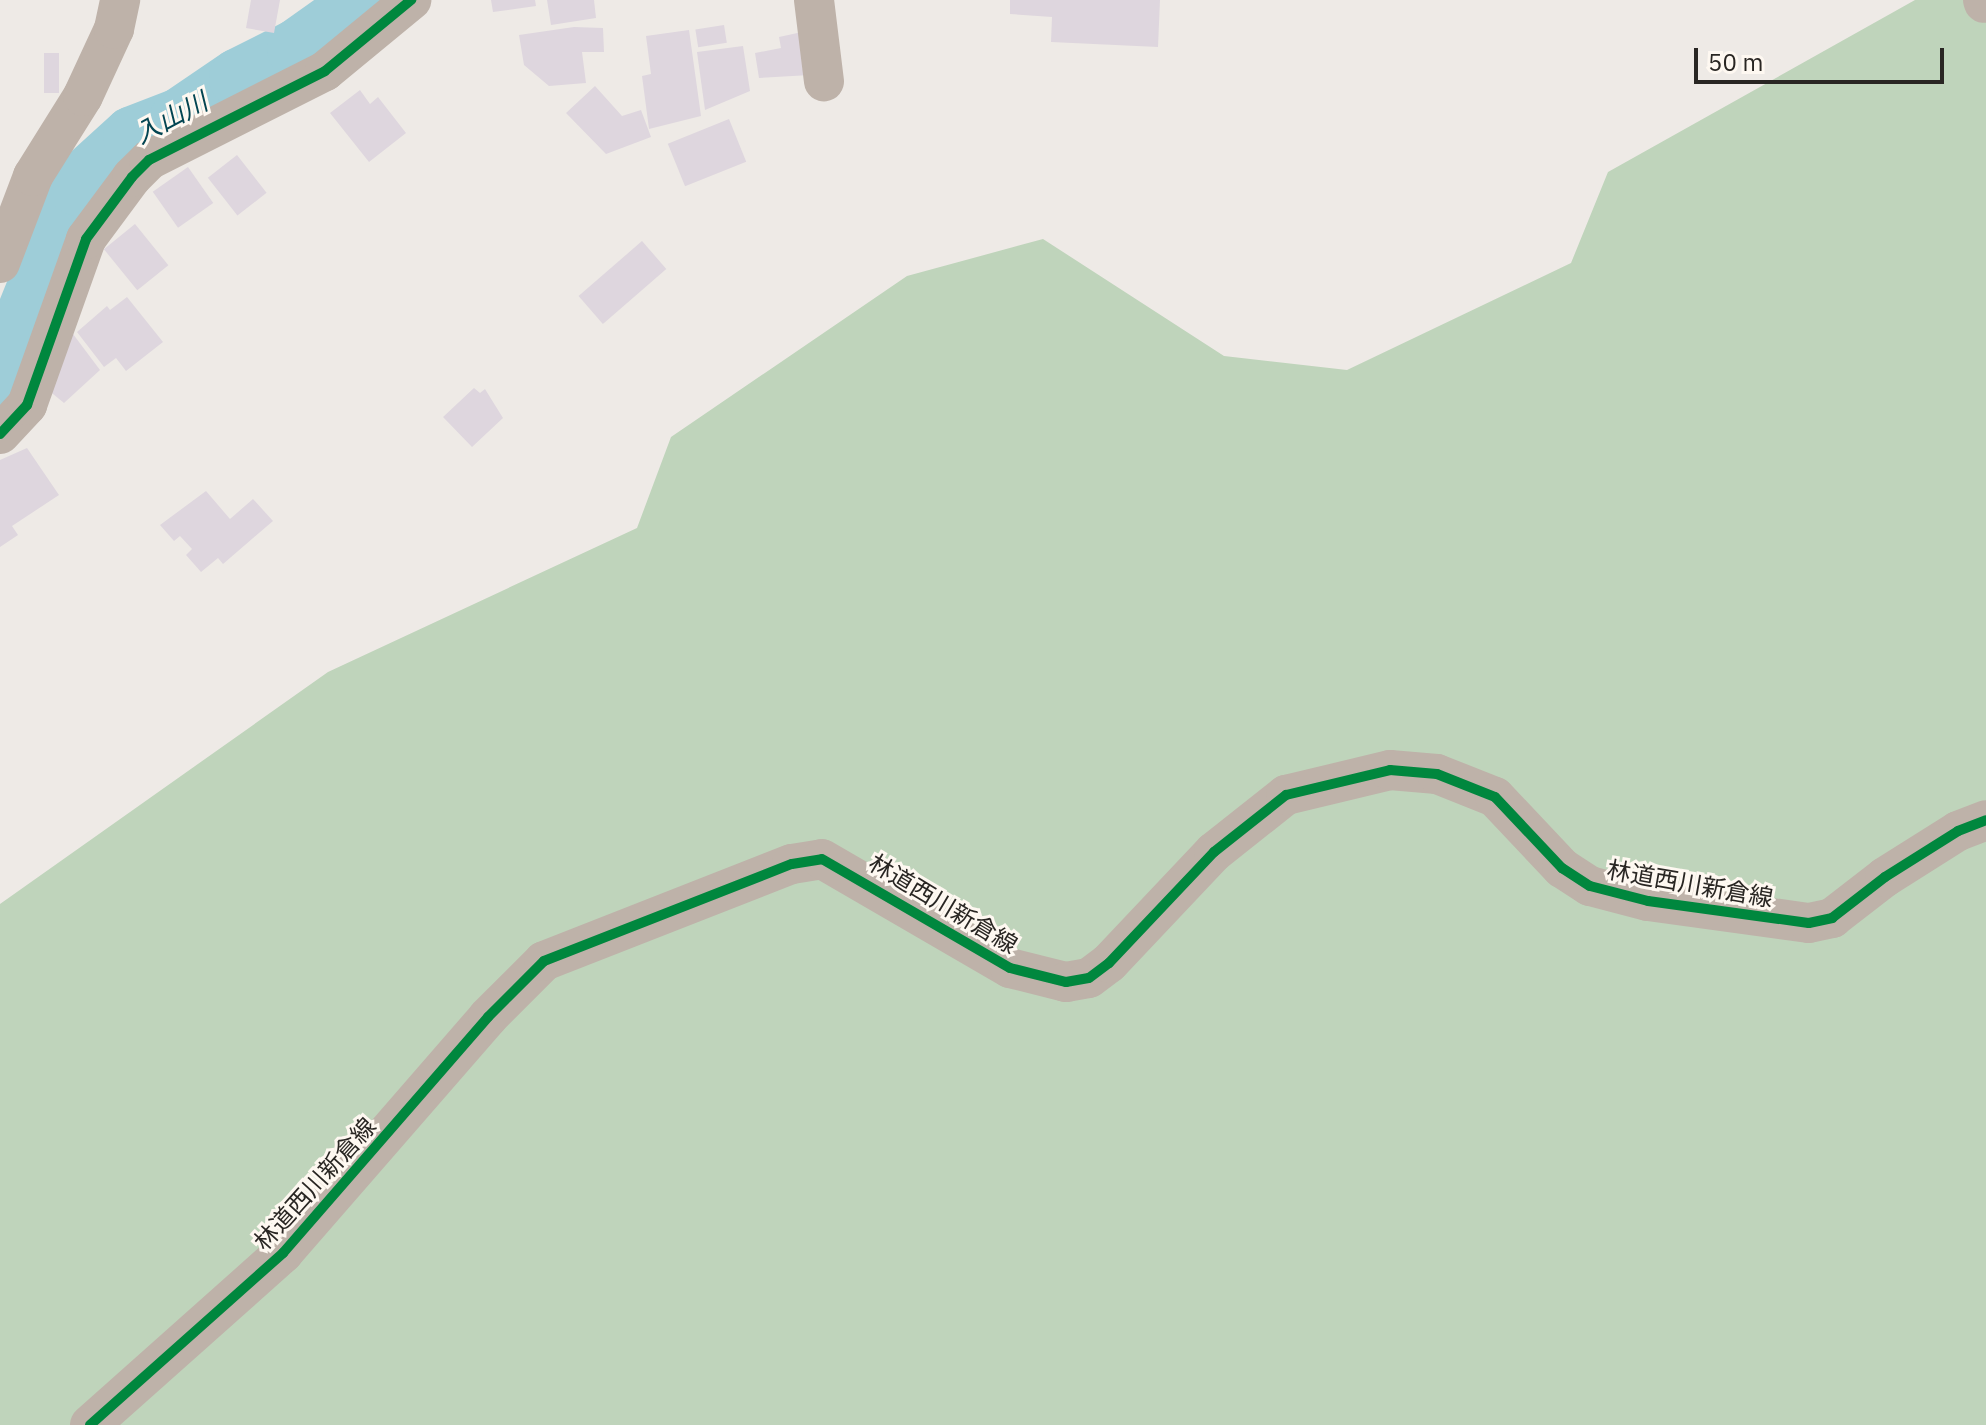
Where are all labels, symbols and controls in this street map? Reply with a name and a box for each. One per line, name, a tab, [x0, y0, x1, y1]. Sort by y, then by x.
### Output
scale bar	[1698, 32, 1948, 82]
text: 50 m	[1708, 46, 1763, 78]
water label: 入山川	[129, 86, 213, 150]
street label: 林道西川新倉線	[864, 848, 1022, 960]
street label: 林道西川新倉線	[1605, 855, 1775, 913]
street label: 林道西川新倉線	[248, 1112, 382, 1256]

